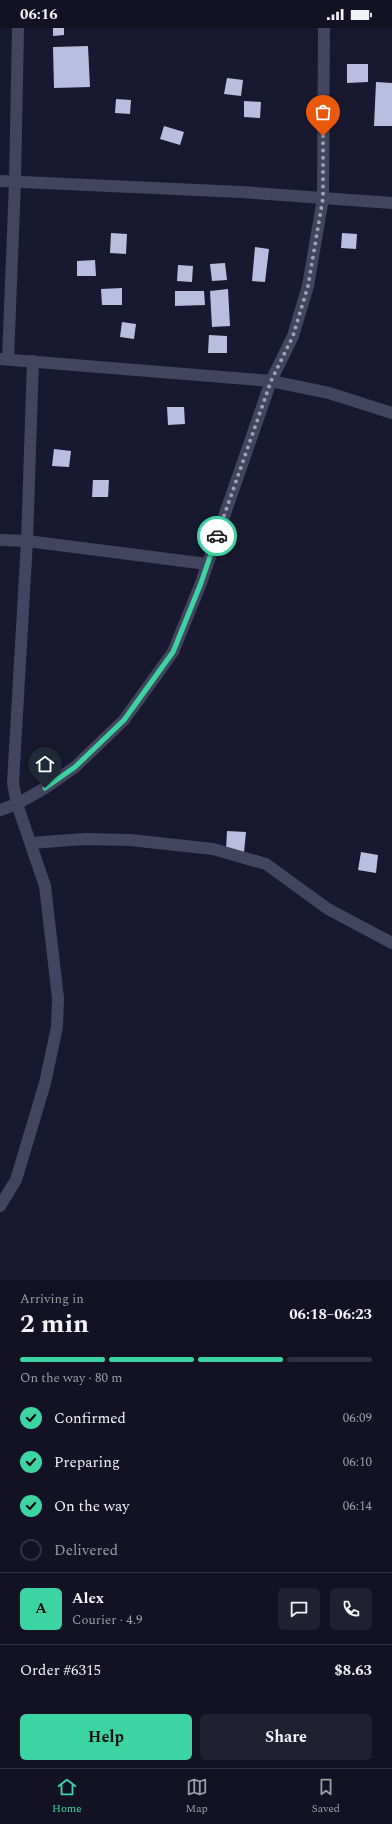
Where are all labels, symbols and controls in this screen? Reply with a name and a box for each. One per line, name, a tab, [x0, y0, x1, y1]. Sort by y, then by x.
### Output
text: 06:16	[20, 3, 58, 26]
pin	[306, 95, 340, 136]
icon: bag	[312, 101, 334, 123]
courier	[197, 516, 237, 556]
icon: car	[206, 525, 228, 547]
pin	[28, 747, 62, 788]
icon: home	[34, 753, 56, 775]
text: Arriving in	[20, 1289, 84, 1309]
text: 06:18–06:23	[289, 1303, 372, 1326]
text: 2 min	[20, 1304, 89, 1344]
text: On the way · 80 m	[20, 1368, 123, 1388]
icon: check	[20, 1407, 42, 1429]
text: Confirmed	[54, 1407, 126, 1430]
text: 06:09	[343, 1408, 372, 1428]
icon: check	[20, 1451, 42, 1473]
text: Preparing	[54, 1451, 120, 1474]
text: 06:10	[343, 1452, 372, 1472]
icon: check	[20, 1495, 42, 1517]
text: On the way	[54, 1495, 129, 1518]
text: 06:14	[343, 1496, 372, 1516]
text: Delivered	[54, 1539, 118, 1562]
text: Alex	[72, 1587, 104, 1610]
button: chat	[278, 1588, 320, 1630]
button: phone	[330, 1588, 372, 1630]
text: A	[35, 1597, 47, 1620]
text: Courier · 4.9	[72, 1610, 142, 1630]
text: Order #6315	[20, 1659, 101, 1682]
text: $8.63	[334, 1659, 372, 1682]
button: Help	[20, 1714, 192, 1760]
button: Share	[200, 1714, 372, 1760]
tab: Home	[52, 1776, 82, 1817]
tab: Map	[186, 1776, 208, 1817]
tab: Saved	[312, 1776, 340, 1817]

